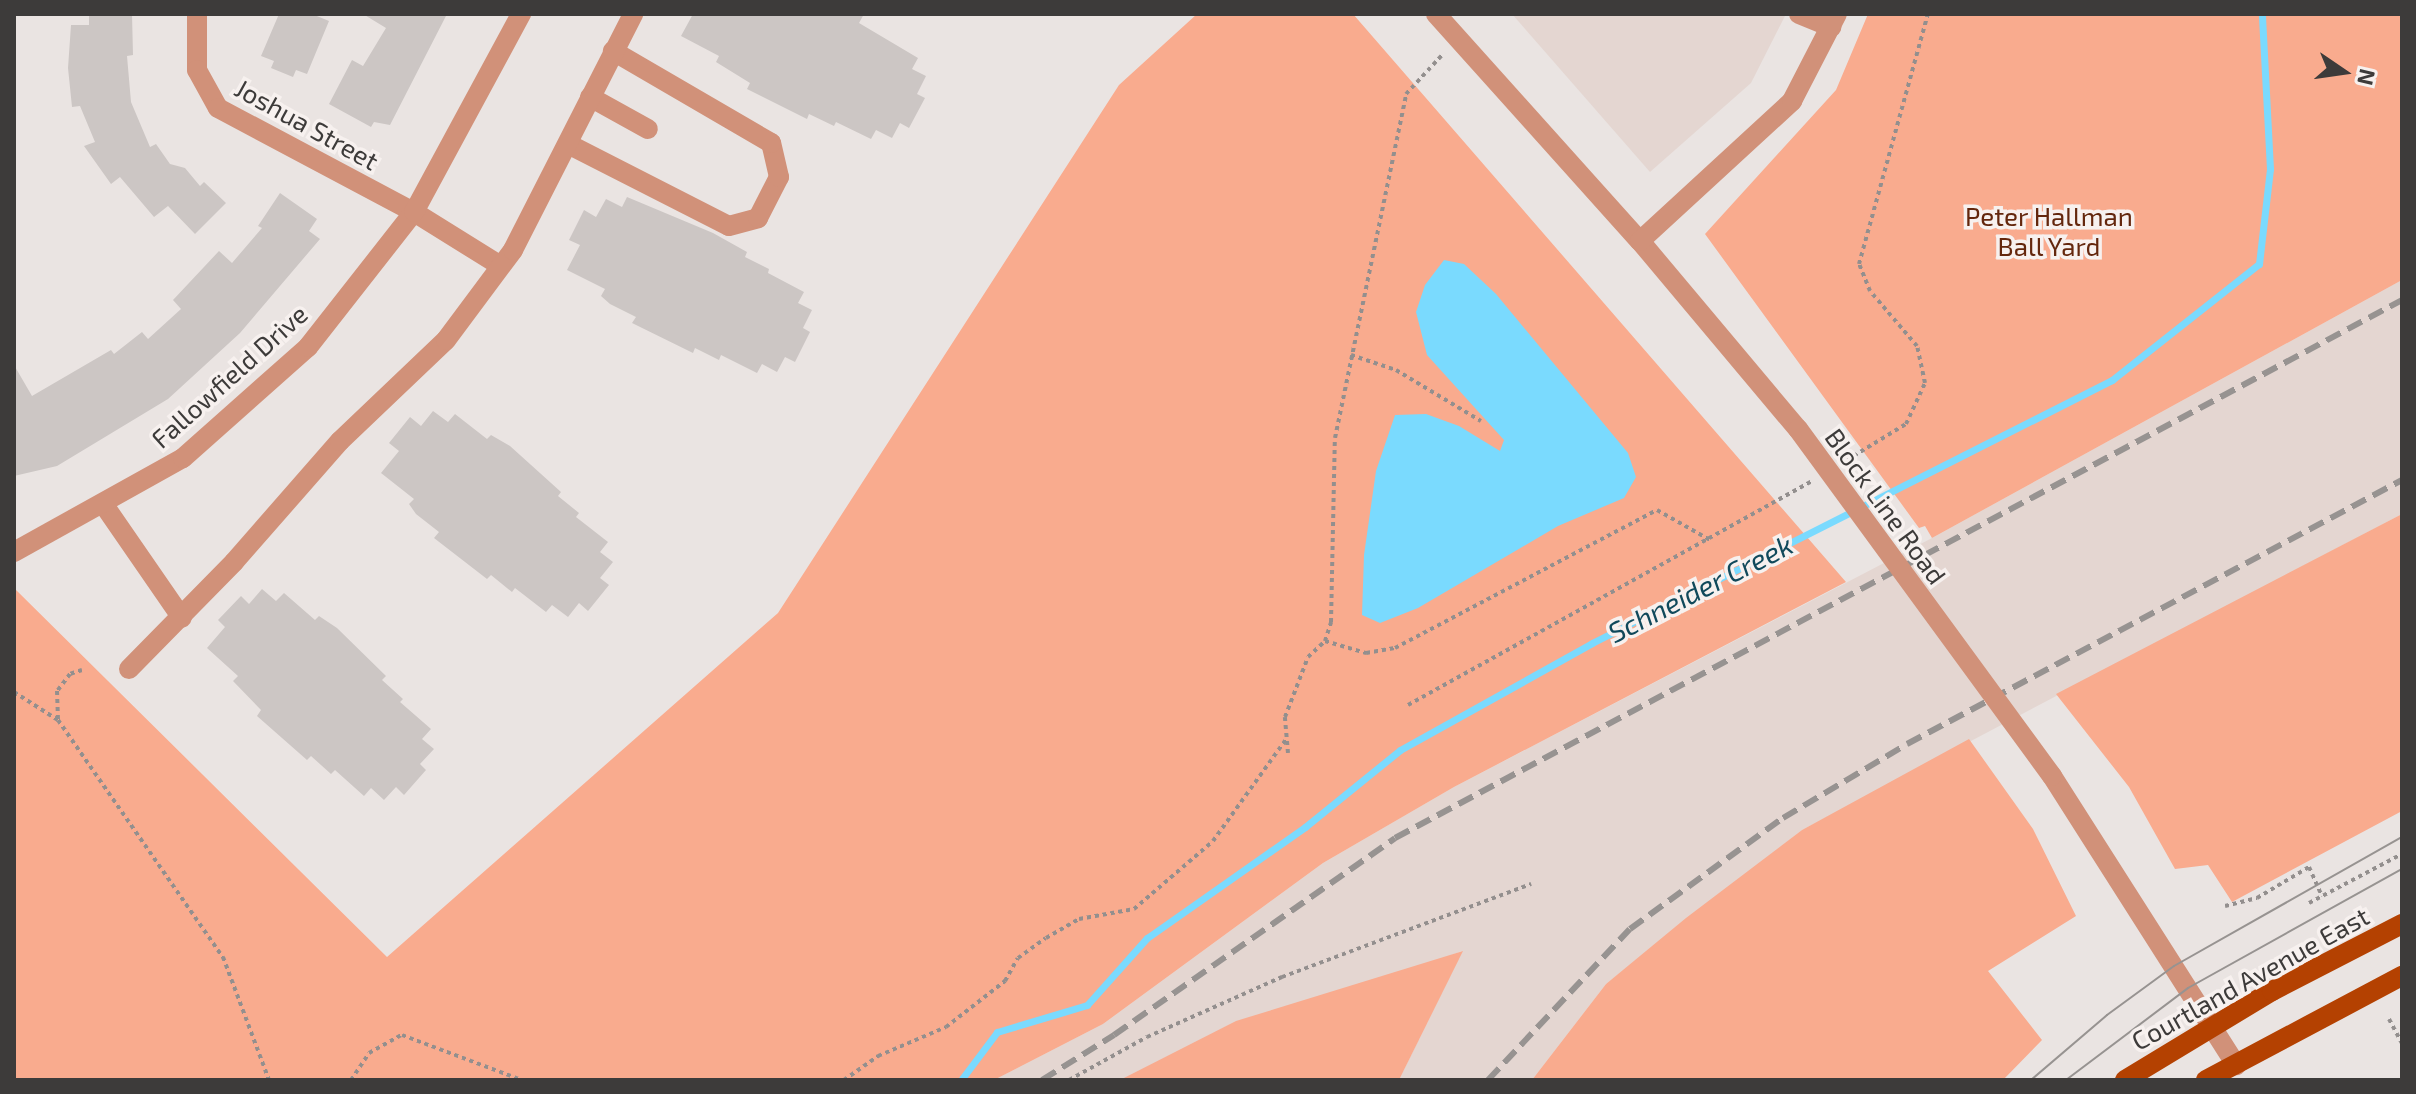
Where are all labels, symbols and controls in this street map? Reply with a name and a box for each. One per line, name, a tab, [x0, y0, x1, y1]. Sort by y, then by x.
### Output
north arrow	[2304, 32, 2384, 112]
text: N	[2353, 67, 2382, 88]
street label: Joshua Street	[230, 72, 384, 176]
park label: Peter Hallman Ball Yard	[1965, 200, 2133, 262]
street label: Fallowfield Drive	[145, 298, 313, 454]
street label: Block Line Road	[1819, 422, 1953, 590]
water label: Schneider Creek	[1602, 527, 1798, 649]
street label: Courtland Avenue East	[2125, 900, 2375, 1056]

